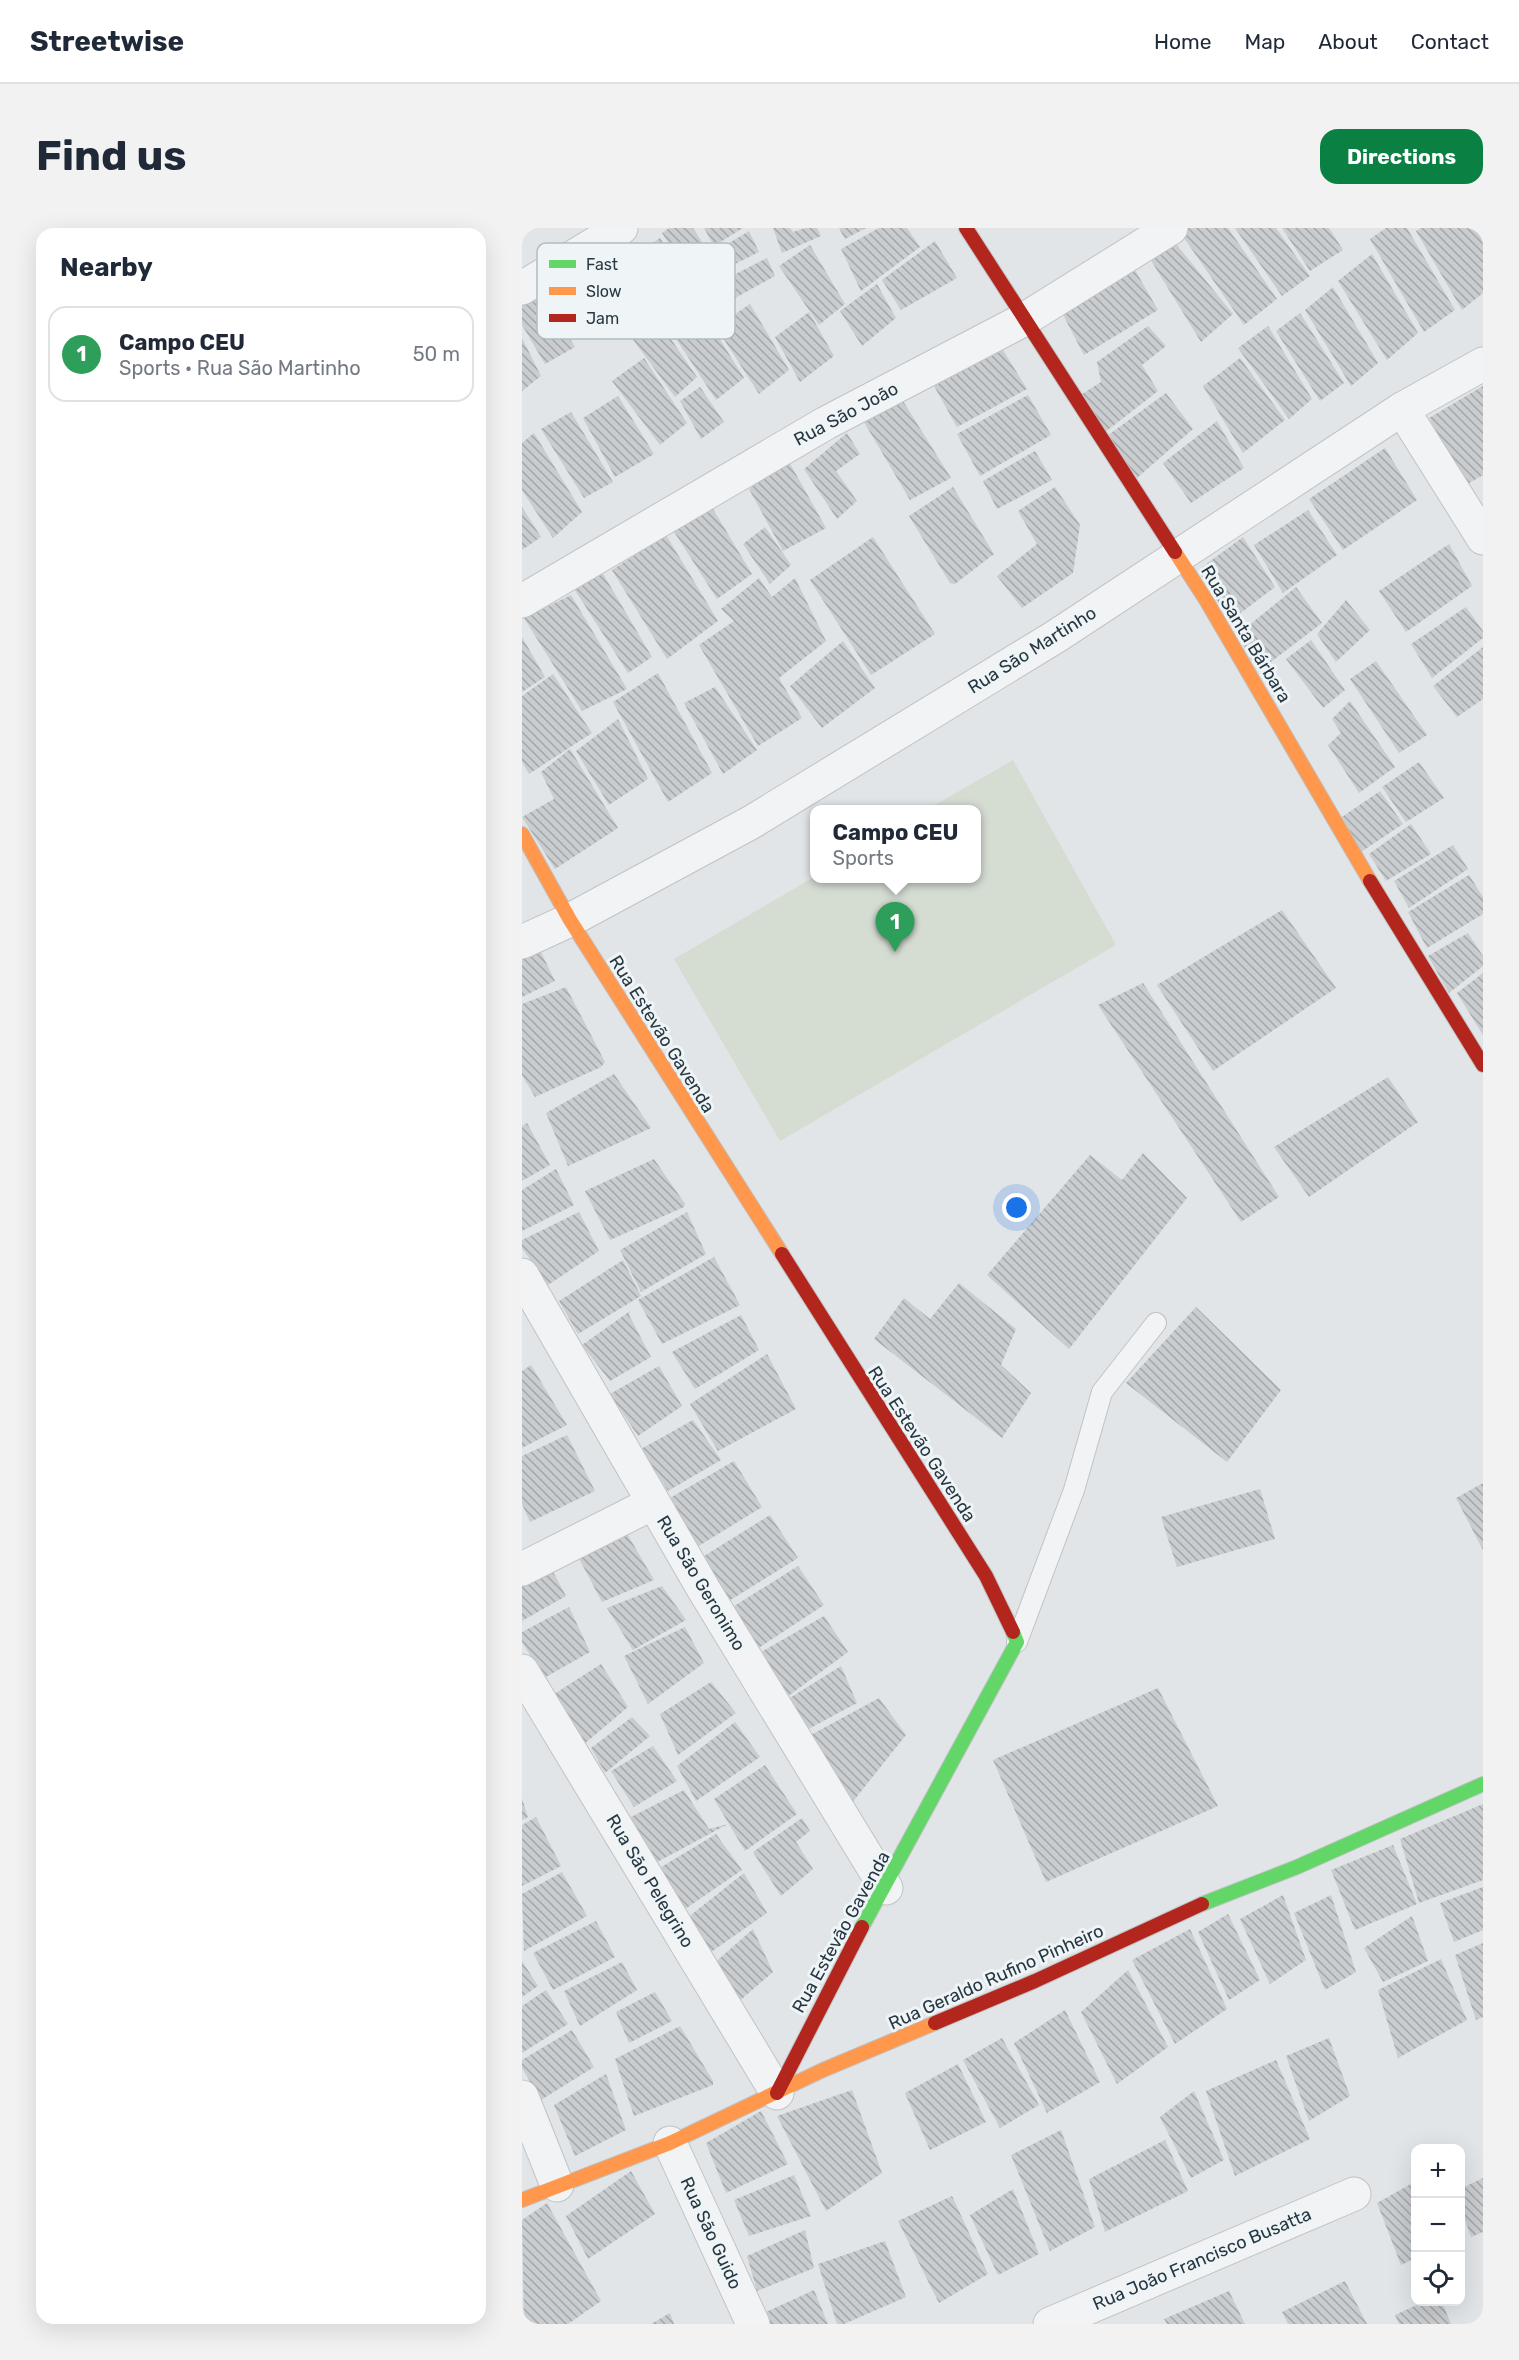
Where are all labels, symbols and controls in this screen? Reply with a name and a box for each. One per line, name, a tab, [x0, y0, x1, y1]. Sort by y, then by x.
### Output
text: Streetwise	[30, 25, 184, 58]
text: Home	[1154, 29, 1211, 54]
text: Map	[1244, 29, 1285, 54]
text: About	[1318, 29, 1378, 54]
text: Contact	[1411, 29, 1489, 54]
button: Directions	[1320, 129, 1483, 184]
text: Find us	[36, 131, 187, 181]
legend	[537, 243, 735, 339]
text: Nearby	[60, 252, 153, 283]
text: Fast	[586, 255, 618, 274]
text: Slow	[586, 282, 622, 301]
text: Jam	[586, 309, 619, 328]
text: Campo CEU	[119, 329, 245, 356]
text: 1	[77, 342, 86, 366]
text: 50 m	[413, 342, 460, 366]
text: Sports · Rua São Martinho	[119, 356, 361, 380]
street label: Rua São João	[790, 377, 902, 451]
street label: Rua Santa Bárbara	[1196, 561, 1296, 707]
street label: Rua São Martinho	[964, 602, 1100, 698]
popup	[810, 805, 981, 883]
text: Campo CEU	[832, 819, 959, 846]
text: Sports	[832, 846, 894, 870]
pin: 1	[876, 902, 914, 952]
street label: Rua Estevão Gavenda	[605, 951, 719, 1117]
your location	[1002, 1193, 1031, 1222]
street label: Rua Estevão Gavenda	[863, 1362, 981, 1526]
street label: Rua São Geronimo	[652, 1511, 750, 1655]
street label: Rua São Pelegrino	[601, 1810, 699, 1952]
street label: Rua Estevão Gavenda	[787, 1847, 895, 2017]
street label: Rua Geraldo Rufino Pinheiro	[885, 1920, 1107, 2034]
map controls	[1411, 2144, 1465, 2306]
button: +	[1411, 2144, 1465, 2198]
street label: Rua São Guido	[675, 2173, 747, 2293]
button: −	[1411, 2198, 1465, 2252]
street label: Rua João Francisco Busatta	[1089, 2203, 1315, 2315]
button: locate	[1411, 2252, 1465, 2306]

